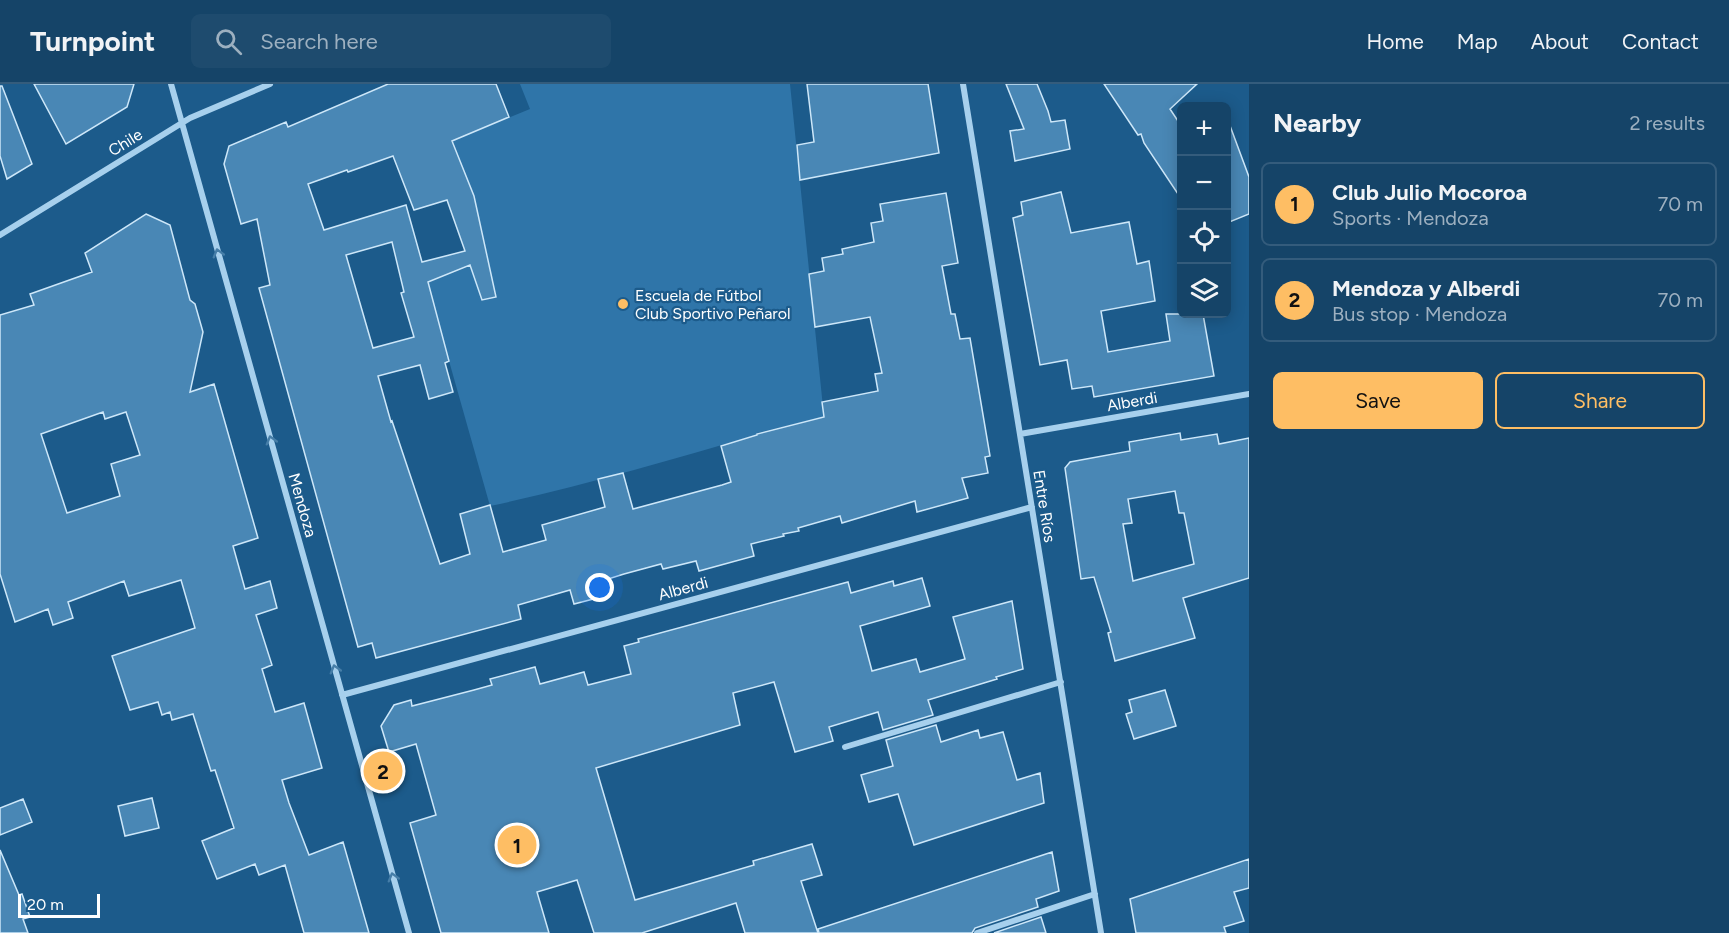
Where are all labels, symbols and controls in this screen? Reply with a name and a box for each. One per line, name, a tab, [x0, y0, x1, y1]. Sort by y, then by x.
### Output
search box	[191, 14, 611, 68]
text: Turnpoint	[30, 24, 155, 58]
icon: search	[212, 25, 245, 58]
text: Search here	[260, 28, 378, 55]
text: Home	[1367, 29, 1424, 54]
text: Map	[1457, 29, 1498, 54]
text: About	[1531, 29, 1589, 54]
text: Contact	[1622, 29, 1699, 54]
map controls	[1177, 102, 1231, 318]
button: +	[1177, 102, 1231, 156]
text: Nearby	[1273, 107, 1361, 139]
text: 2 results	[1629, 111, 1705, 135]
street label: Chile	[105, 125, 146, 160]
button: −	[1177, 156, 1231, 210]
text: Club Julio Mocoroa	[1332, 179, 1527, 206]
text: 1	[1290, 192, 1299, 216]
text: 70 m	[1657, 192, 1703, 216]
text: Sports · Mendoza	[1332, 206, 1489, 230]
button: locate	[1177, 210, 1231, 264]
one-way arrow	[213, 248, 225, 259]
button: layers	[1177, 264, 1231, 318]
text: Mendoza y Alberdi	[1332, 275, 1520, 302]
place label: Escuela de Fútbol Club Sportivo Peñarol	[635, 286, 791, 323]
text: 2	[1289, 288, 1300, 312]
text: 70 m	[1657, 288, 1703, 312]
marker: Escuela de Fútbol Club Sportivo Peñarol	[616, 297, 630, 311]
text: Bus stop · Mendoza	[1332, 302, 1507, 326]
button: Save	[1273, 372, 1483, 429]
button: Share	[1495, 372, 1705, 429]
street label: Alberdi	[1105, 388, 1159, 415]
one-way arrow	[266, 436, 278, 446]
street label: Entre Ríos	[1029, 469, 1060, 544]
street label: Mendoza	[284, 471, 321, 539]
your location	[585, 573, 614, 602]
street label: Alberdi	[656, 573, 710, 604]
one-way arrow	[330, 664, 342, 675]
pin: 2	[364, 748, 403, 794]
pin: 1	[498, 822, 536, 867]
one-way arrow	[388, 872, 400, 883]
scale bar	[18, 891, 100, 918]
text: 20 m	[27, 895, 64, 914]

